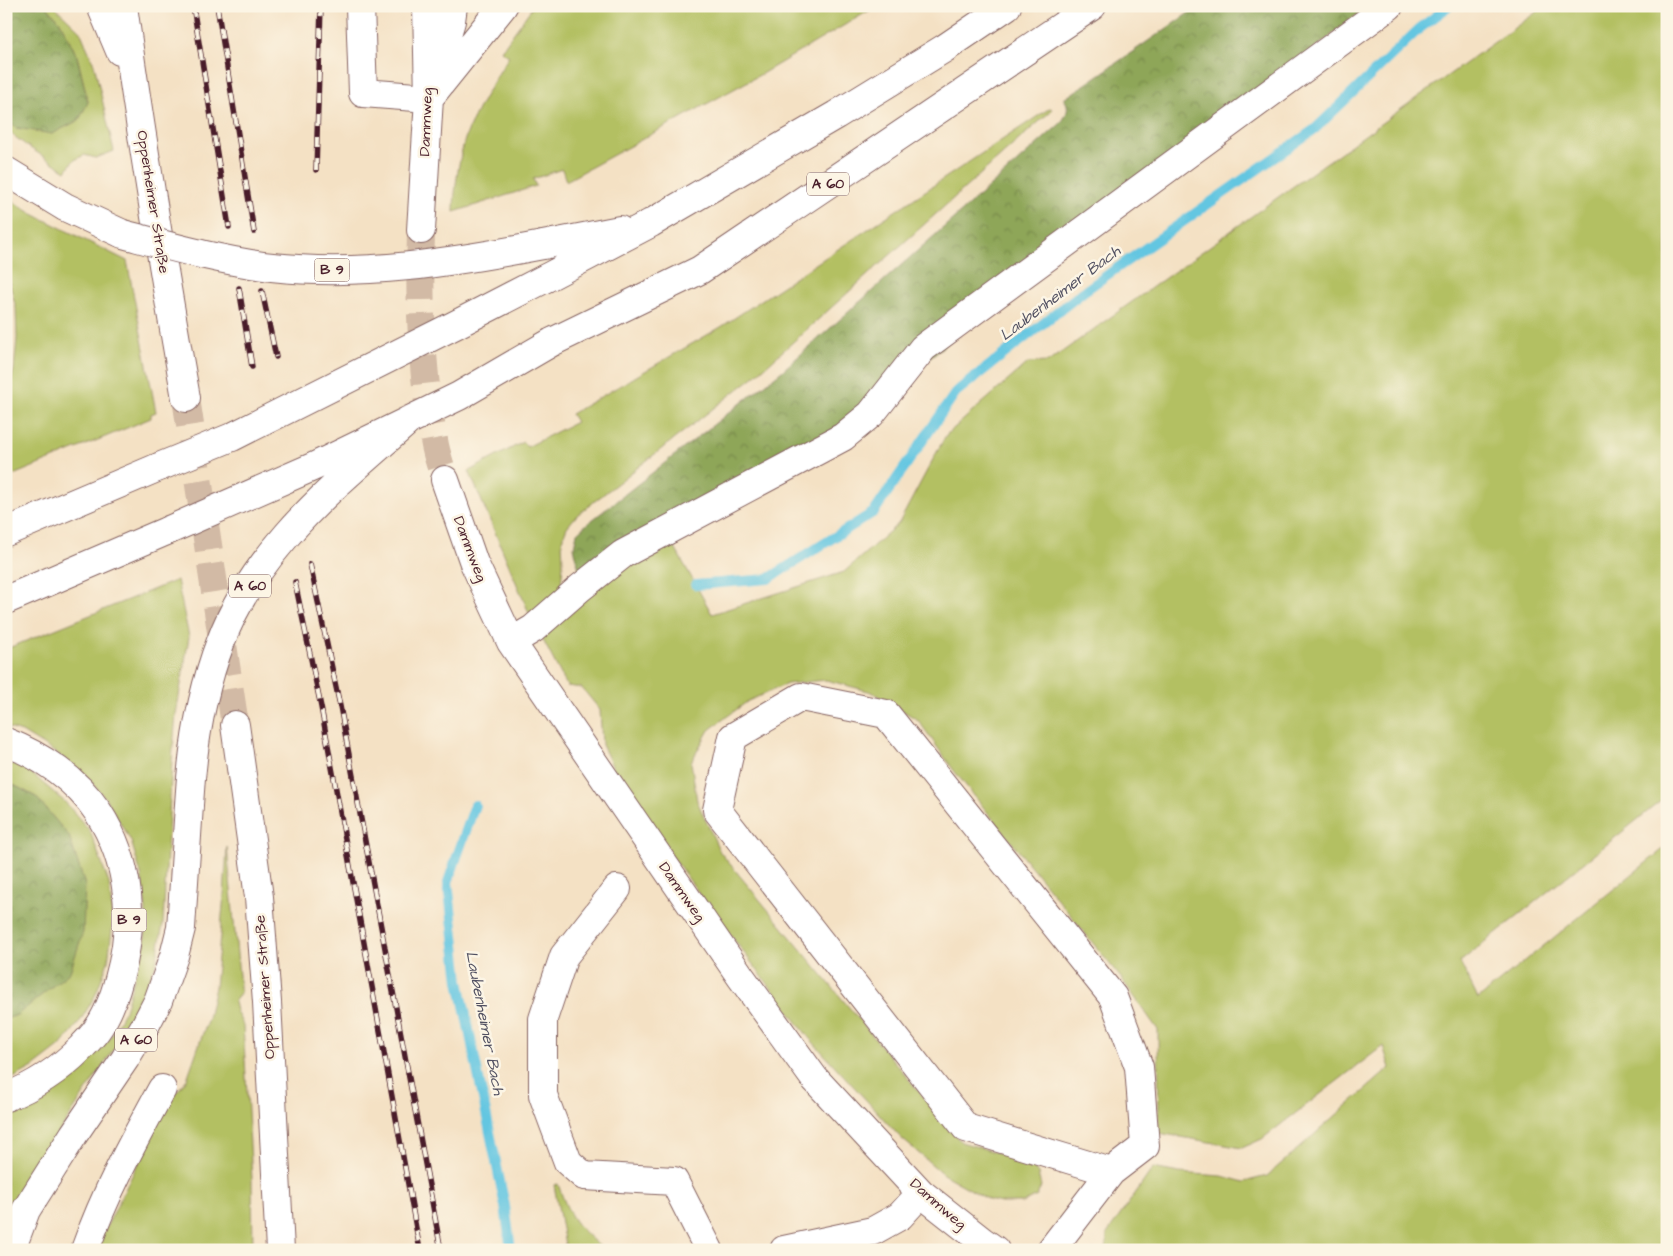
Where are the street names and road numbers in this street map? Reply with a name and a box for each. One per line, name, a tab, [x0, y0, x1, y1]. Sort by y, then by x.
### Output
street label: Dammweg	[414, 87, 439, 157]
street label: Oppenheimer Straße	[131, 129, 175, 275]
road number: A 60	[807, 172, 849, 195]
road number: B 9	[314, 258, 350, 282]
street label: Dammweg	[447, 513, 492, 585]
road number: A 60	[229, 574, 271, 598]
street label: Dammweg	[653, 858, 710, 927]
road number: B 9	[112, 908, 146, 932]
street label: Oppenheimer Straße	[249, 914, 281, 1060]
road number: A 60	[115, 1028, 157, 1052]
street label: Dammweg	[905, 1174, 971, 1235]

